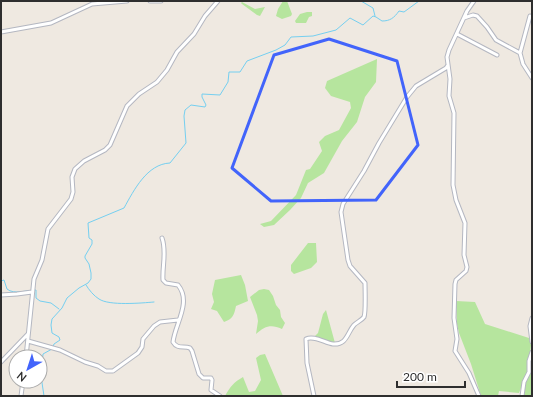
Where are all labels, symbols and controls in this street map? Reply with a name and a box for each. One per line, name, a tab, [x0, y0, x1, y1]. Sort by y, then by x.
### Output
north arrow	[8, 349, 48, 389]
scale bar	[397, 363, 465, 389]
text: N	[14, 369, 29, 385]
text: 200 m	[403, 369, 437, 384]

